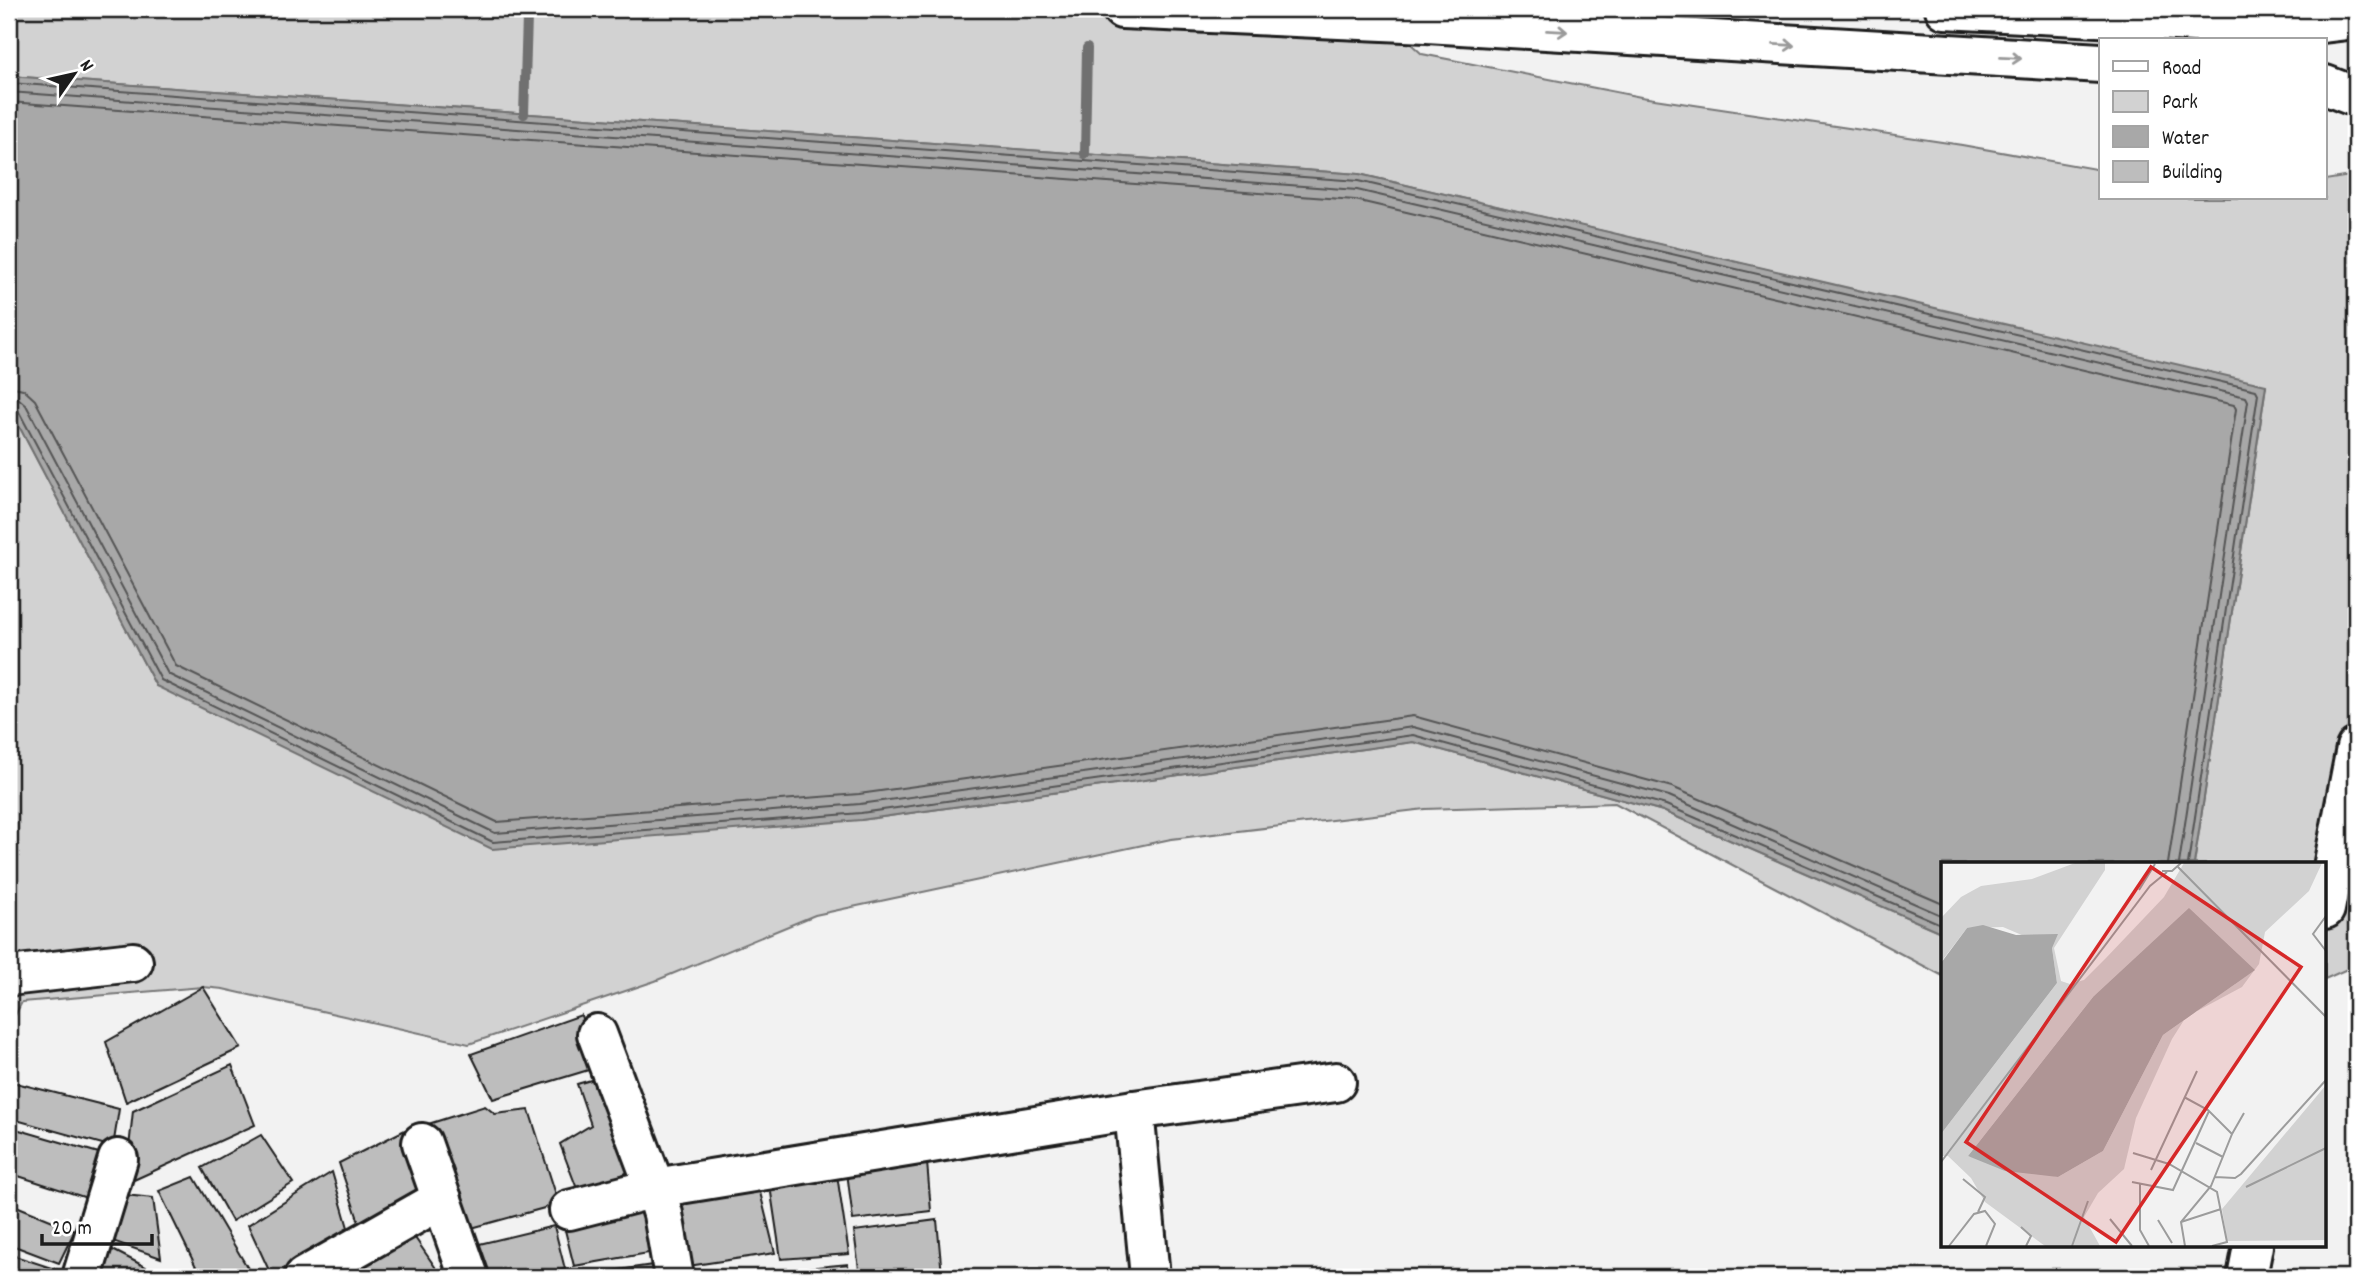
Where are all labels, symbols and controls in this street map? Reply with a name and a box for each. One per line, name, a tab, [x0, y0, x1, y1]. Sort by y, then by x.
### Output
one-way arrow	[1545, 25, 1568, 38]
north arrow	[38, 38, 108, 108]
one-way arrow	[1772, 38, 1795, 51]
legend	[2099, 38, 2326, 200]
one-way arrow	[2000, 52, 2022, 65]
text: N	[71, 55, 99, 78]
text: Road	[2162, 55, 2201, 85]
text: Park	[2162, 89, 2198, 119]
text: Water	[2162, 125, 2209, 155]
text: Building	[2162, 159, 2222, 189]
inset map	[1941, 862, 2326, 1248]
scale bar	[42, 1202, 152, 1246]
text: 20 m	[52, 1215, 92, 1245]

